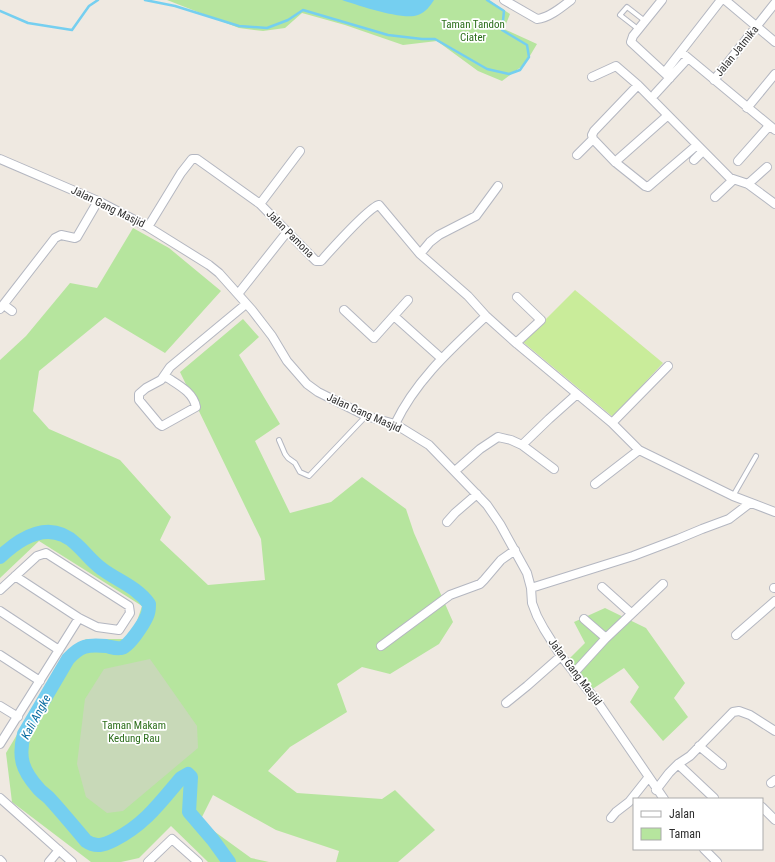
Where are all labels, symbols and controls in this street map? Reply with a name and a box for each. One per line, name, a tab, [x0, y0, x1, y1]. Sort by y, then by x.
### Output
park label: Taman Tandon Ciater	[441, 18, 505, 44]
street label: Jalan Jatmika	[713, 23, 761, 79]
street label: Jalan Gang Masjid	[69, 184, 147, 230]
street label: Jalan Pamona	[264, 208, 316, 260]
street label: Jalan Gang Masjid	[325, 391, 403, 435]
street label: Jalan Gang Masjid	[546, 636, 604, 708]
water label: Kali Angke	[18, 692, 54, 742]
park label: Taman Makam Kedung Rau	[102, 719, 166, 745]
legend	[633, 798, 763, 850]
text: Jalan	[669, 807, 695, 821]
text: Taman	[669, 827, 701, 841]

